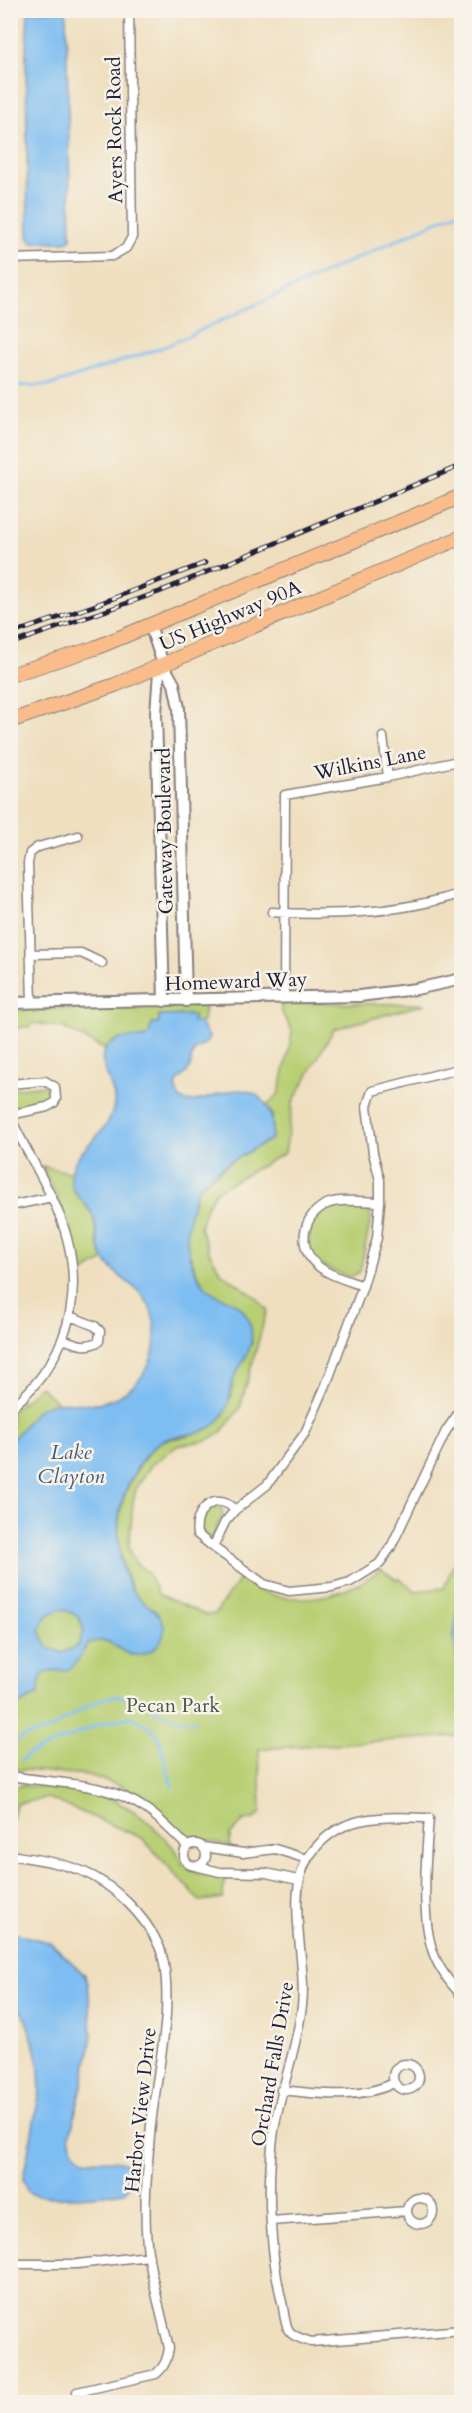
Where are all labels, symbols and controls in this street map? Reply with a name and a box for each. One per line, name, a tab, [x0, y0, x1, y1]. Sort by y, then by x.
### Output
street label: Ayers Rock Road	[100, 56, 129, 204]
street label: US Highway 90A	[155, 573, 306, 658]
street label: Wilkins Lane	[311, 738, 429, 787]
street label: Gateway Boulevard	[150, 747, 179, 915]
street label: Homeward Way	[164, 966, 308, 997]
water label: Lake Clayton	[38, 1438, 105, 1491]
park label: Pecan Park	[126, 1692, 220, 1719]
street label: Orchard Falls Drive	[245, 1979, 300, 2149]
street label: Harbor View Drive	[118, 2026, 163, 2194]

